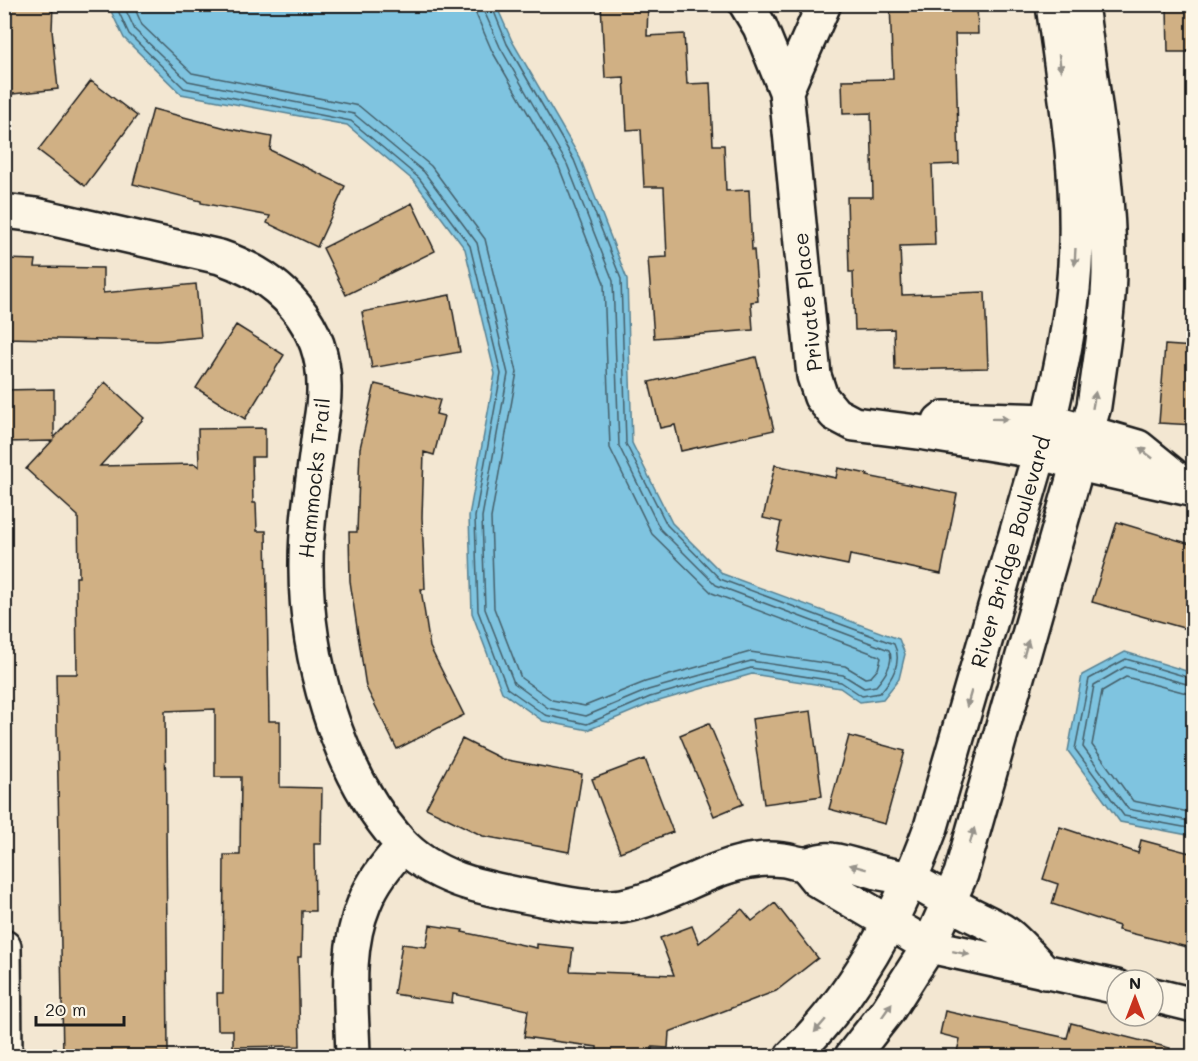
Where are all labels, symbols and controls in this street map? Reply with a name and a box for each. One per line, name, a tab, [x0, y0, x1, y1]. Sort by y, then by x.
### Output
one-way arrow	[1056, 53, 1065, 72]
street label: Private Place	[786, 231, 827, 373]
one-way arrow	[1071, 247, 1080, 266]
one-way arrow	[1090, 390, 1099, 409]
street label: Hammocks Trail	[292, 396, 335, 560]
one-way arrow	[990, 415, 1009, 424]
street label: River Bridge Boulevard	[964, 433, 1056, 671]
one-way arrow	[1138, 447, 1154, 459]
one-way arrow	[1022, 639, 1031, 657]
one-way arrow	[964, 690, 973, 708]
one-way arrow	[968, 827, 977, 845]
one-way arrow	[848, 861, 867, 871]
one-way arrow	[951, 949, 970, 958]
north arrow	[1105, 968, 1165, 1028]
text: N	[1129, 972, 1141, 993]
scale bar	[36, 989, 124, 1027]
text: 20 m	[45, 997, 86, 1021]
one-way arrow	[881, 1002, 892, 1018]
one-way arrow	[814, 1018, 827, 1033]

